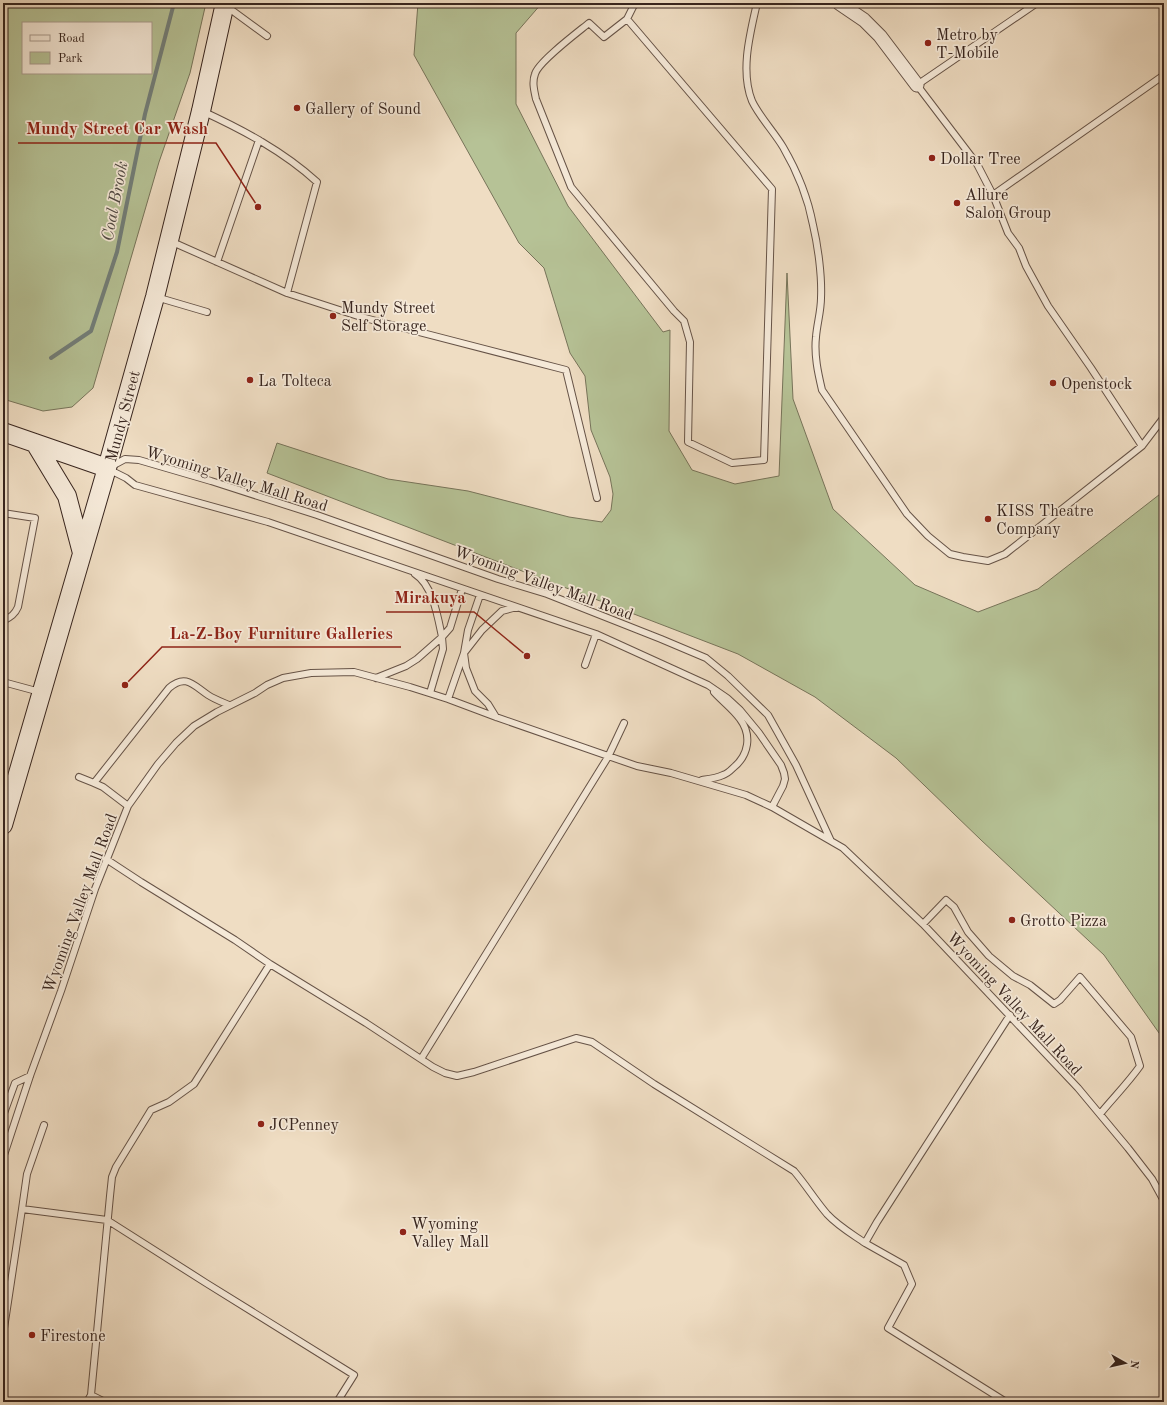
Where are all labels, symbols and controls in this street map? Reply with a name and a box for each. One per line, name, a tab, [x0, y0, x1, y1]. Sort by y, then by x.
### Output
legend	[22, 22, 152, 74]
place label: Metro by T-Mobile	[936, 28, 999, 62]
text: Road	[58, 33, 85, 45]
marker: Metro by T-Mobile	[923, 38, 933, 48]
text: Park	[58, 53, 83, 65]
place label: Gallery of Sound	[305, 102, 421, 118]
marker: Gallery of Sound	[292, 103, 302, 113]
callout: Mundy Street Car Wash	[18, 114, 216, 143]
text: Mundy Street Car Wash	[26, 121, 208, 138]
place label: Dollar Tree	[940, 152, 1021, 168]
marker: Dollar Tree	[927, 153, 937, 163]
water label: Coal Brook	[99, 160, 132, 243]
place label: Allure Salon Group	[965, 188, 1051, 222]
marker: Allure Salon Group	[952, 198, 962, 208]
place label: Mundy Street Self Storage	[341, 301, 436, 335]
marker: Mundy Street Self Storage	[328, 311, 338, 321]
street label: Mundy Street	[104, 369, 144, 464]
place label: La Tolteca	[258, 374, 332, 390]
marker: La Tolteca	[245, 375, 255, 385]
place label: Openstock	[1061, 377, 1132, 393]
marker: Openstock	[1048, 378, 1058, 388]
street label: Wyoming Valley Mall Road	[143, 445, 329, 515]
place label: KISS Theatre Company	[996, 504, 1094, 538]
marker: KISS Theatre Company	[983, 514, 993, 524]
street label: Wyoming Valley Mall Road	[452, 544, 635, 624]
callout: Mirakuya	[386, 583, 474, 612]
text: Mirakuya	[394, 590, 466, 607]
callout: La-Z-Boy Furniture Galleries	[162, 618, 401, 647]
text: La-Z-Boy Furniture Galleries	[169, 626, 393, 643]
street label: Wyoming Valley Mall Road	[41, 812, 121, 995]
place label: Grotto Pizza	[1020, 914, 1107, 930]
marker: Grotto Pizza	[1007, 915, 1017, 925]
street label: Wyoming Valley Mall Road	[943, 930, 1084, 1079]
place label: JCPenney	[269, 1118, 339, 1134]
marker: JCPenney	[256, 1119, 266, 1129]
place label: Wyoming Valley Mall	[411, 1217, 489, 1251]
marker: Wyoming Valley Mall	[398, 1227, 408, 1237]
place label: Firestone	[40, 1329, 106, 1345]
marker: Firestone	[27, 1330, 37, 1340]
north arrow	[1105, 1343, 1145, 1383]
text: N	[1127, 1359, 1139, 1370]

